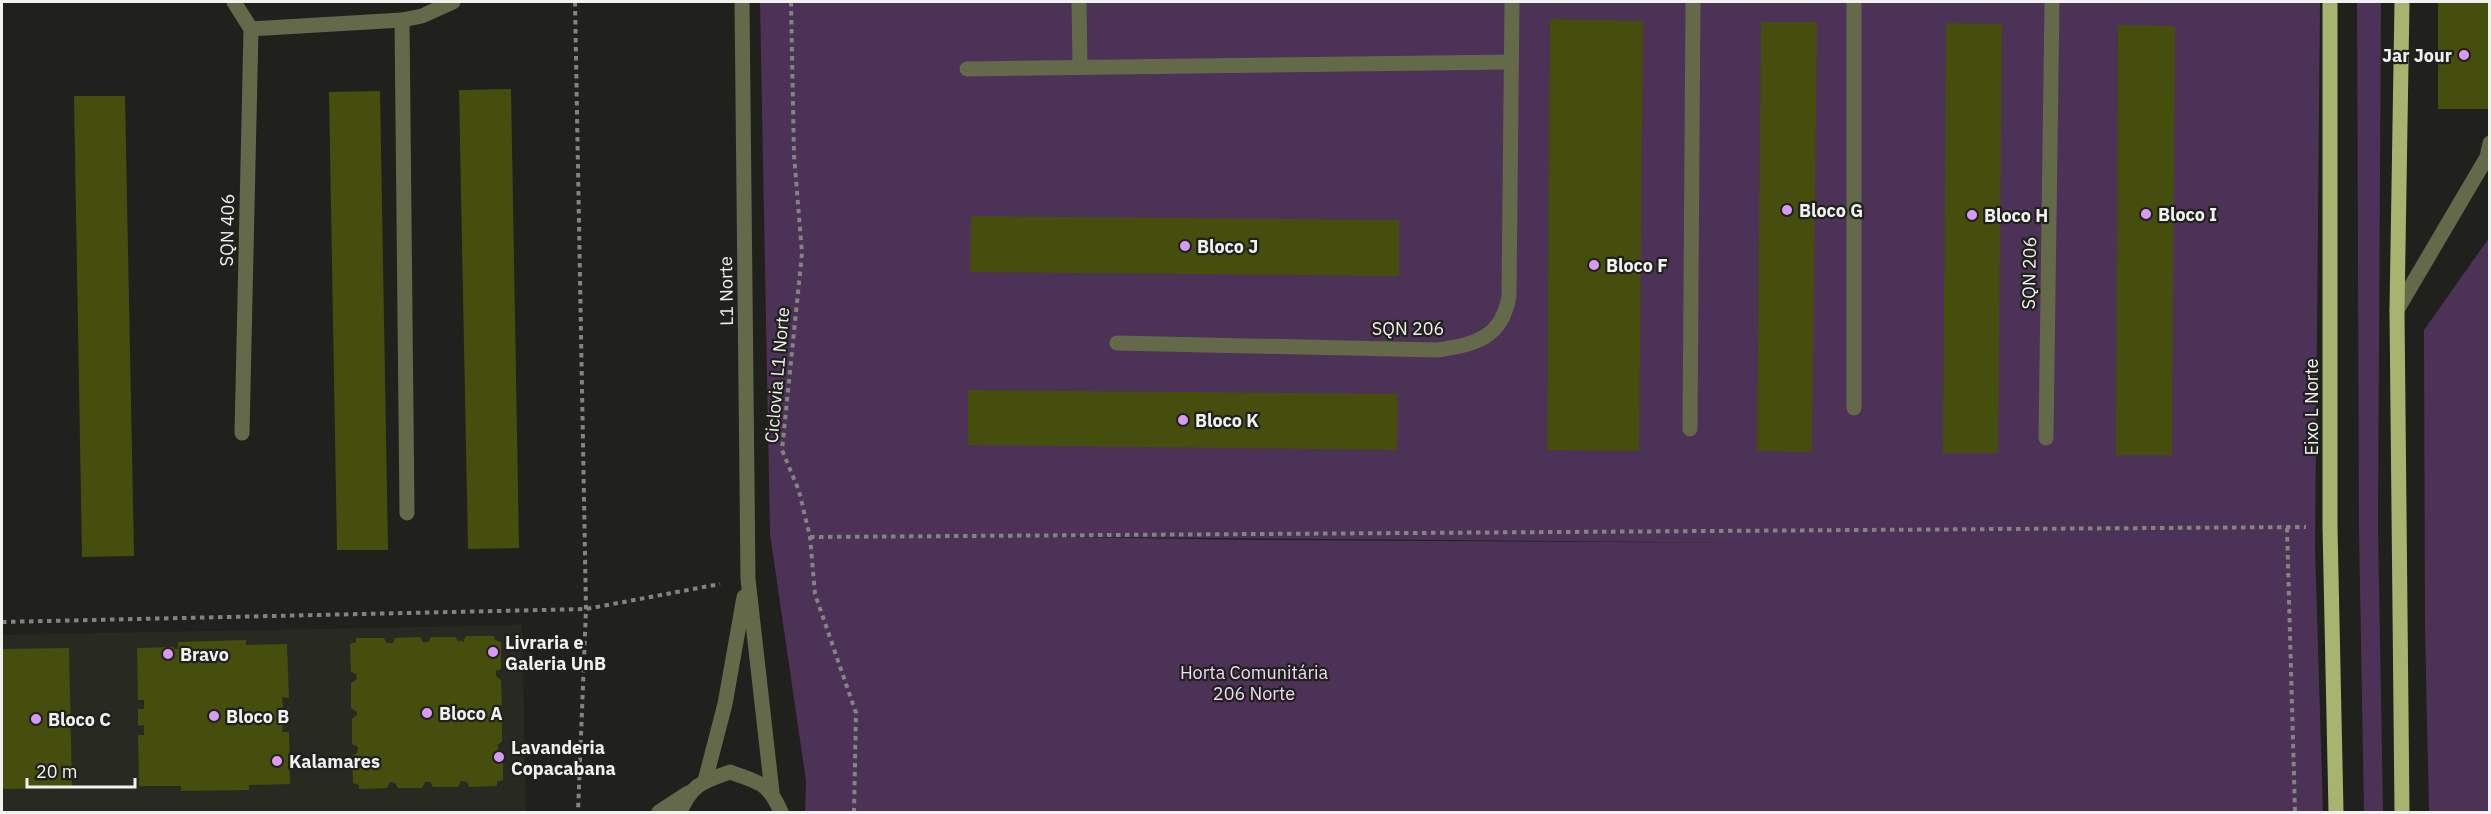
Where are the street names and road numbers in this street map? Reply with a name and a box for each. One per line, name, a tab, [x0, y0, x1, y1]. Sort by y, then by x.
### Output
street label: SQN 406	[215, 194, 239, 266]
street label: SQN 206	[2017, 237, 2041, 309]
street label: L1 Norte	[714, 256, 738, 326]
street label: Ciclovia L1 Norte	[760, 306, 794, 444]
street label: SQN 206	[1372, 317, 1444, 340]
street label: Eixo L Norte	[2300, 358, 2323, 456]

